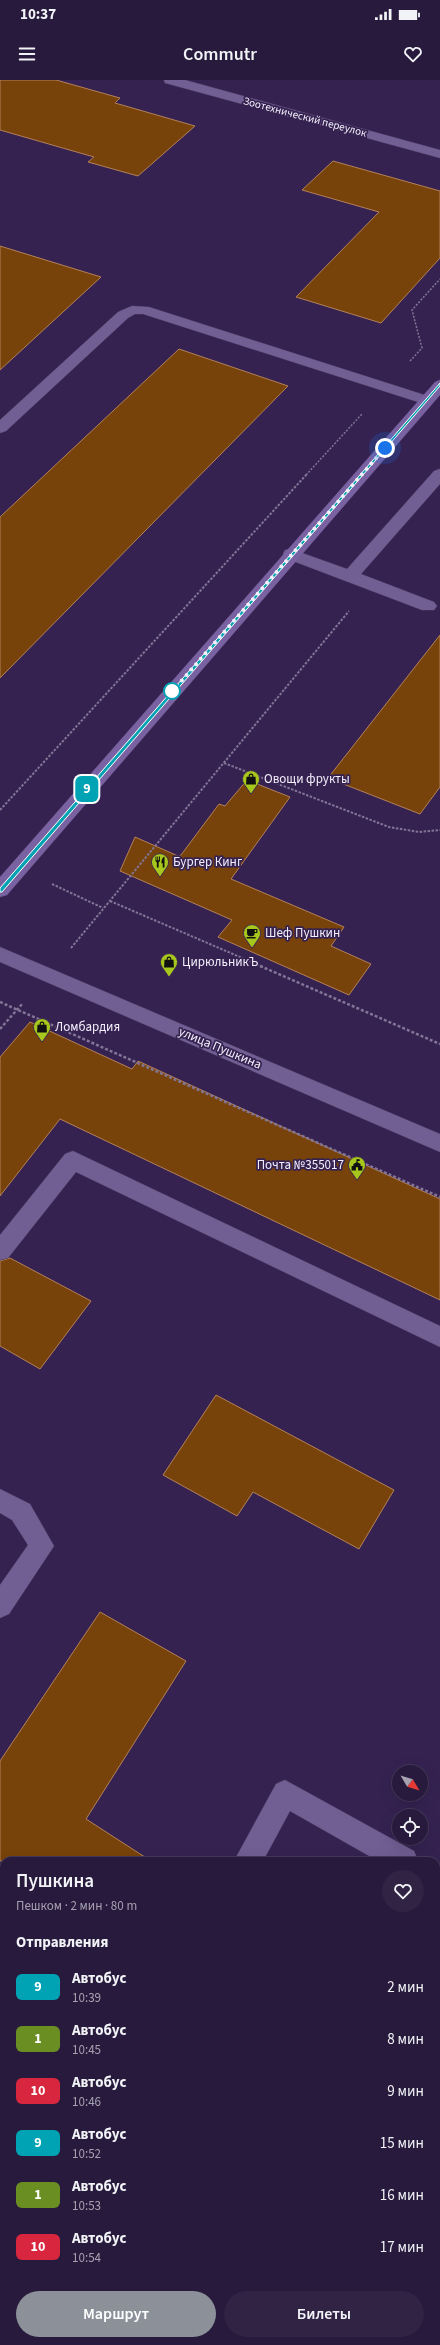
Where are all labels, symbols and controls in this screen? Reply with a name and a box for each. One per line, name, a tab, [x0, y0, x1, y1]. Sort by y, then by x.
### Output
text: 10:37	[20, 4, 56, 25]
text: Commutr	[183, 42, 257, 67]
icon: menu	[16, 43, 38, 65]
icon: heart	[402, 43, 424, 65]
street label: Зоотехнический переулок	[242, 93, 369, 141]
your location	[375, 438, 395, 458]
unlabelled marker	[163, 682, 181, 700]
shop icon: Овощи фрукты	[241, 769, 261, 794]
place label: Овощи фрукты	[264, 770, 350, 788]
line badge: 9	[74, 776, 100, 802]
text: 9	[83, 779, 91, 799]
restaurant icon: Бургер Кинг	[150, 852, 170, 877]
place label: Бургер Кинг	[173, 853, 242, 871]
cafe icon: Шеф Пушкин	[242, 923, 262, 948]
place label: Шеф Пушкин	[265, 924, 340, 942]
shop icon: ЦирюльникЪ	[159, 952, 179, 977]
place label: ЦирюльникЪ	[182, 953, 258, 971]
shop icon: Ломбардия	[32, 1017, 52, 1042]
place label: Ломбардия	[55, 1018, 120, 1036]
street label: улица Пушкина	[176, 1022, 264, 1074]
public building icon: Почта №355017	[347, 1155, 367, 1180]
place label: Почта №355017	[257, 1156, 344, 1174]
north arrow	[392, 1765, 428, 1801]
map controls	[392, 1765, 428, 1845]
button: locate	[392, 1809, 428, 1845]
text: Пушкина	[16, 1868, 94, 1895]
button: heart	[382, 1870, 424, 1912]
text: Пешком · 2 мин · 80 m	[16, 1897, 137, 1915]
text: Отправления	[16, 1932, 109, 1953]
text: Автобус	[72, 1968, 126, 1989]
text: 9	[34, 1977, 42, 1997]
text: 2 мин	[387, 1977, 424, 1998]
text: 10:39	[72, 1989, 101, 2007]
text: Автобус	[72, 2020, 126, 2041]
text: 1	[34, 2029, 42, 2049]
text: 8 мин	[387, 2029, 424, 2050]
text: 10:45	[72, 2041, 101, 2059]
text: Автобус	[72, 2072, 126, 2093]
text: 10	[31, 2081, 45, 2101]
text: 9 мин	[387, 2081, 424, 2102]
text: 10:46	[72, 2093, 101, 2111]
text: Автобус	[72, 2124, 126, 2145]
text: 9	[34, 2133, 42, 2153]
text: 15 мин	[380, 2133, 424, 2154]
text: 10:52	[72, 2145, 101, 2163]
text: Автобус	[72, 2176, 126, 2197]
text: 1	[34, 2185, 42, 2205]
text: 16 мин	[380, 2185, 424, 2206]
text: 10:53	[72, 2197, 101, 2215]
text: Автобус	[72, 2228, 126, 2249]
text: 10	[31, 2237, 45, 2257]
text: 17 мин	[380, 2237, 424, 2258]
text: 10:54	[72, 2249, 101, 2267]
button: Маршрут	[16, 2291, 216, 2337]
button: Билеты	[224, 2291, 424, 2337]

